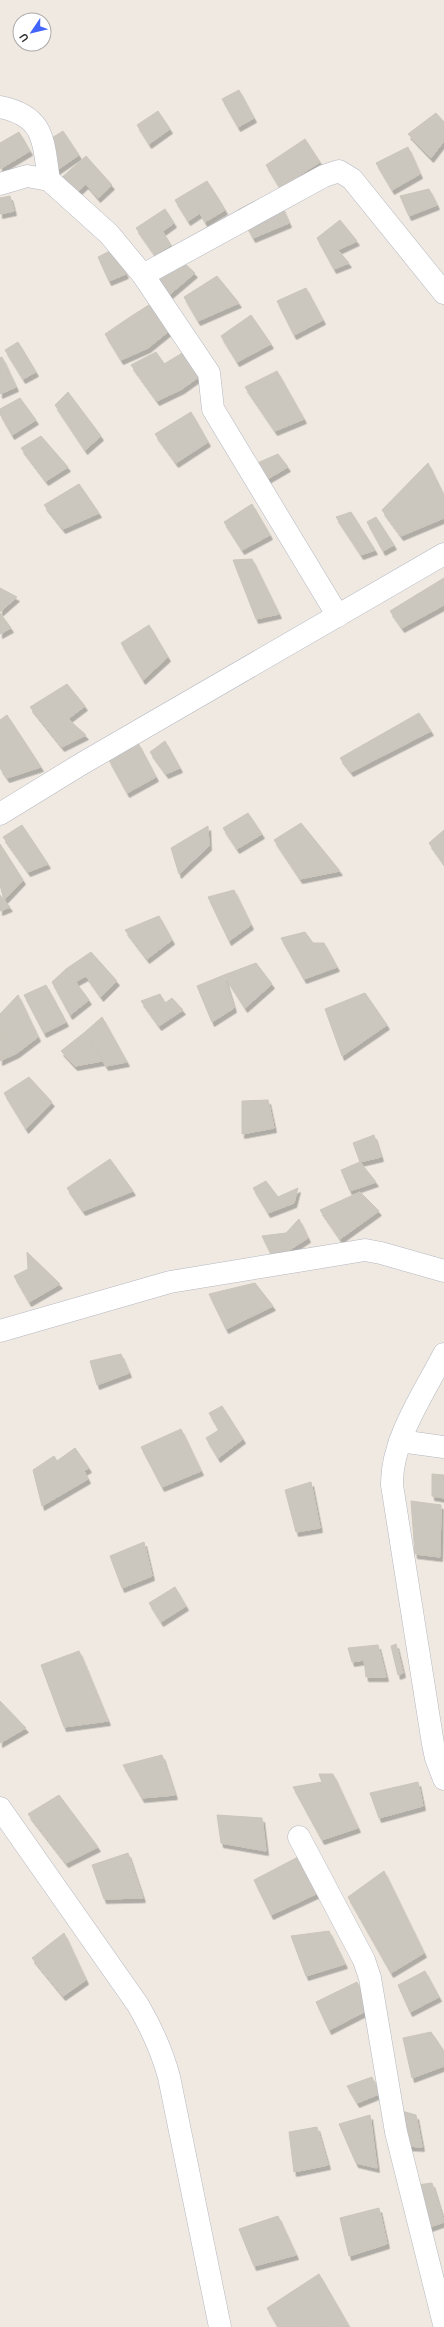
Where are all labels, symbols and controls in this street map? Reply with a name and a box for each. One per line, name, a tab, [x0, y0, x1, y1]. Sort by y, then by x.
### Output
north arrow	[12, 12, 52, 52]
text: U	[16, 31, 32, 45]

